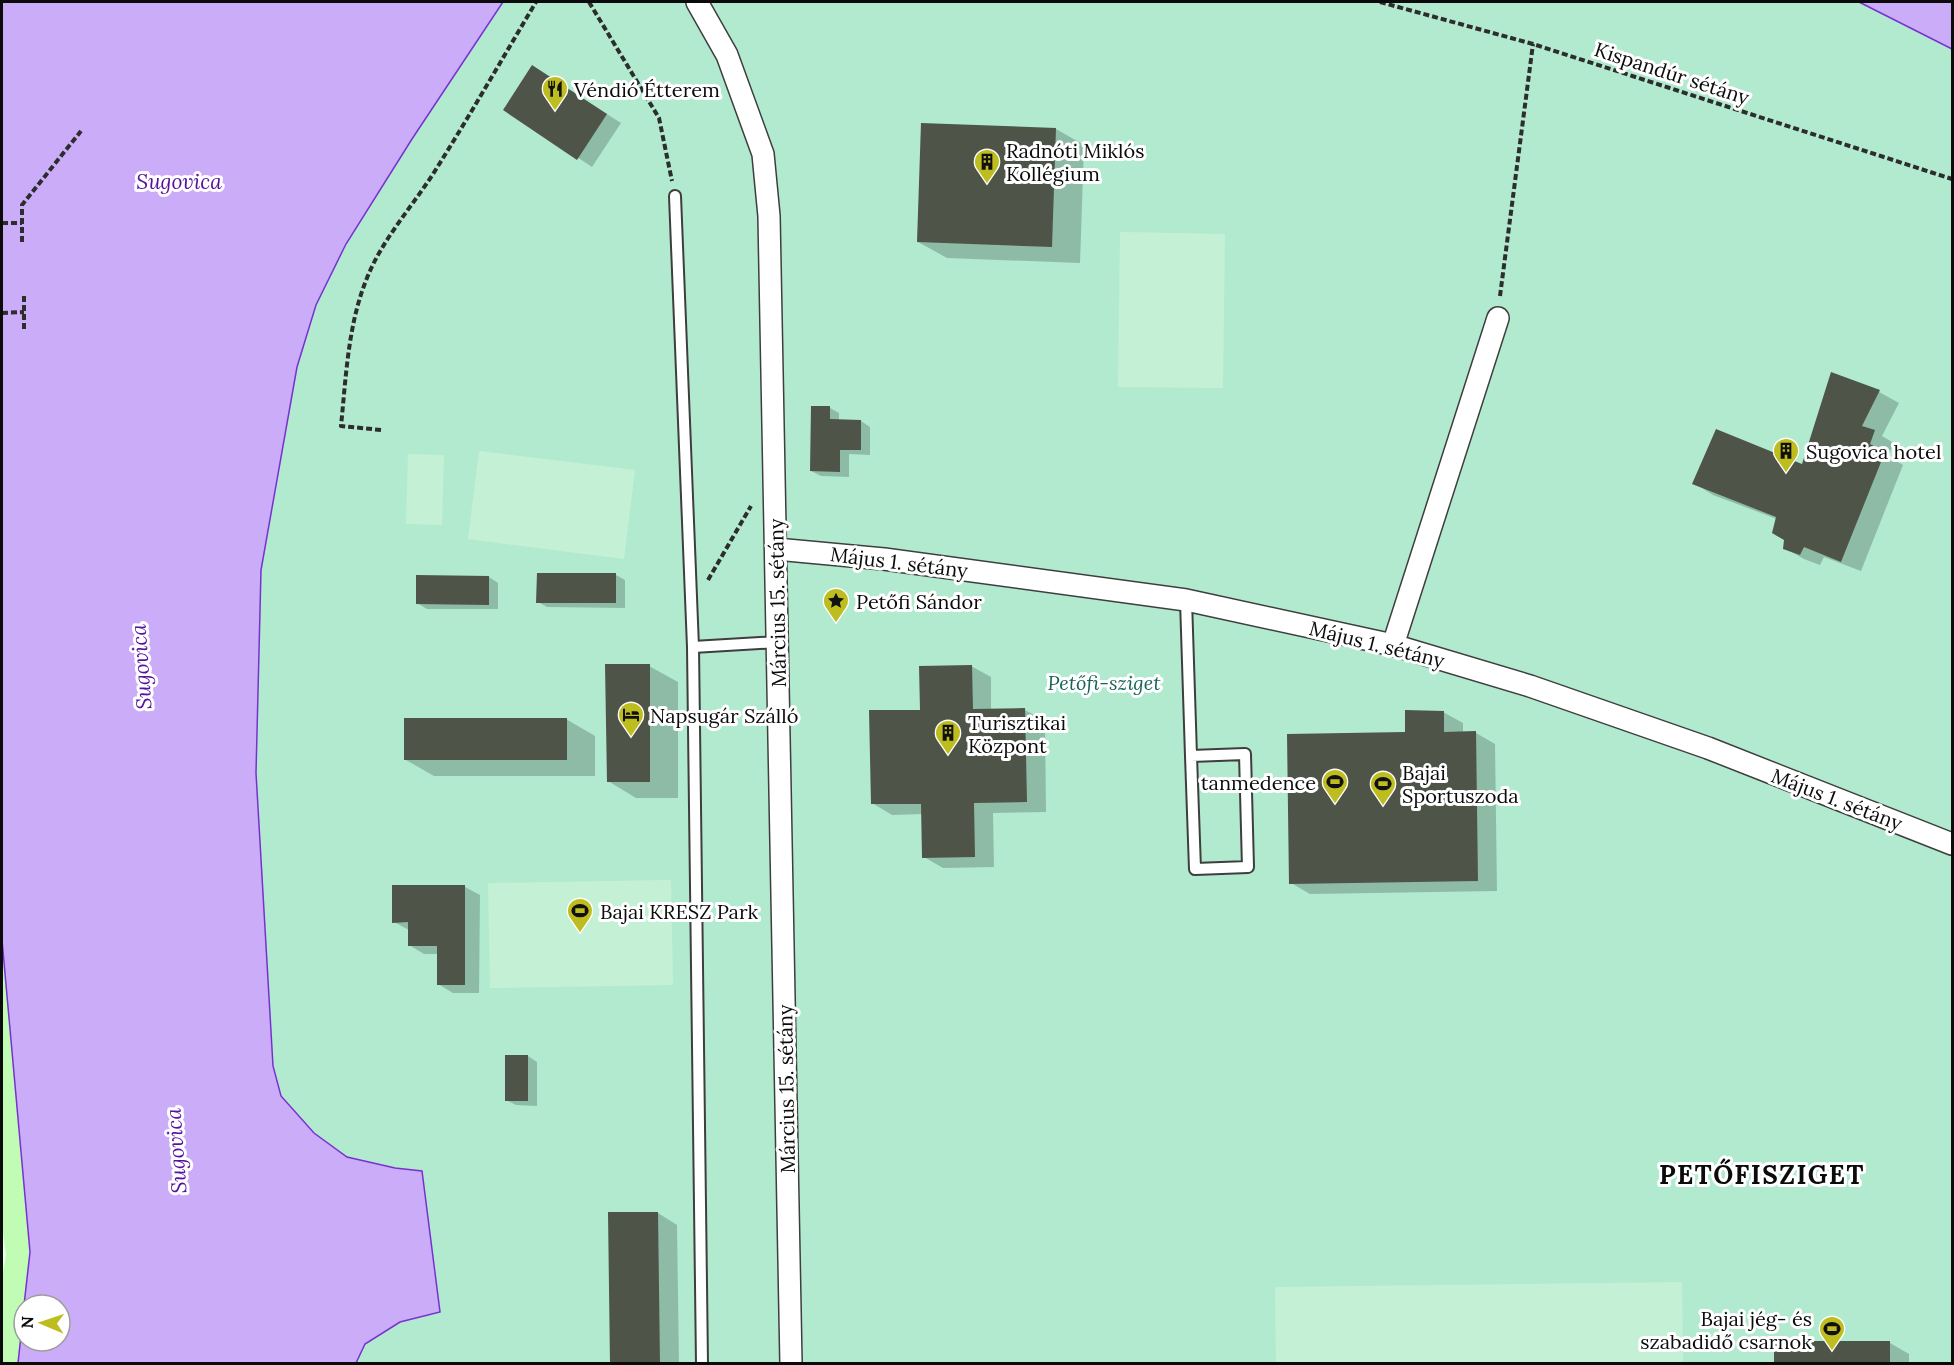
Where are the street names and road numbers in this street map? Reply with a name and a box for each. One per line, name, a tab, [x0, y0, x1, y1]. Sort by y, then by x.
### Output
street label: Kispandúr sétány	[1591, 36, 1753, 110]
street label: Március 15. sétány	[763, 518, 791, 688]
street label: Május 1. sétány	[829, 541, 970, 583]
street label: Május 1. sétány	[1307, 615, 1448, 673]
street label: Május 1. sétány	[1768, 763, 1906, 836]
street label: Március 15. sétány	[772, 1004, 800, 1174]

